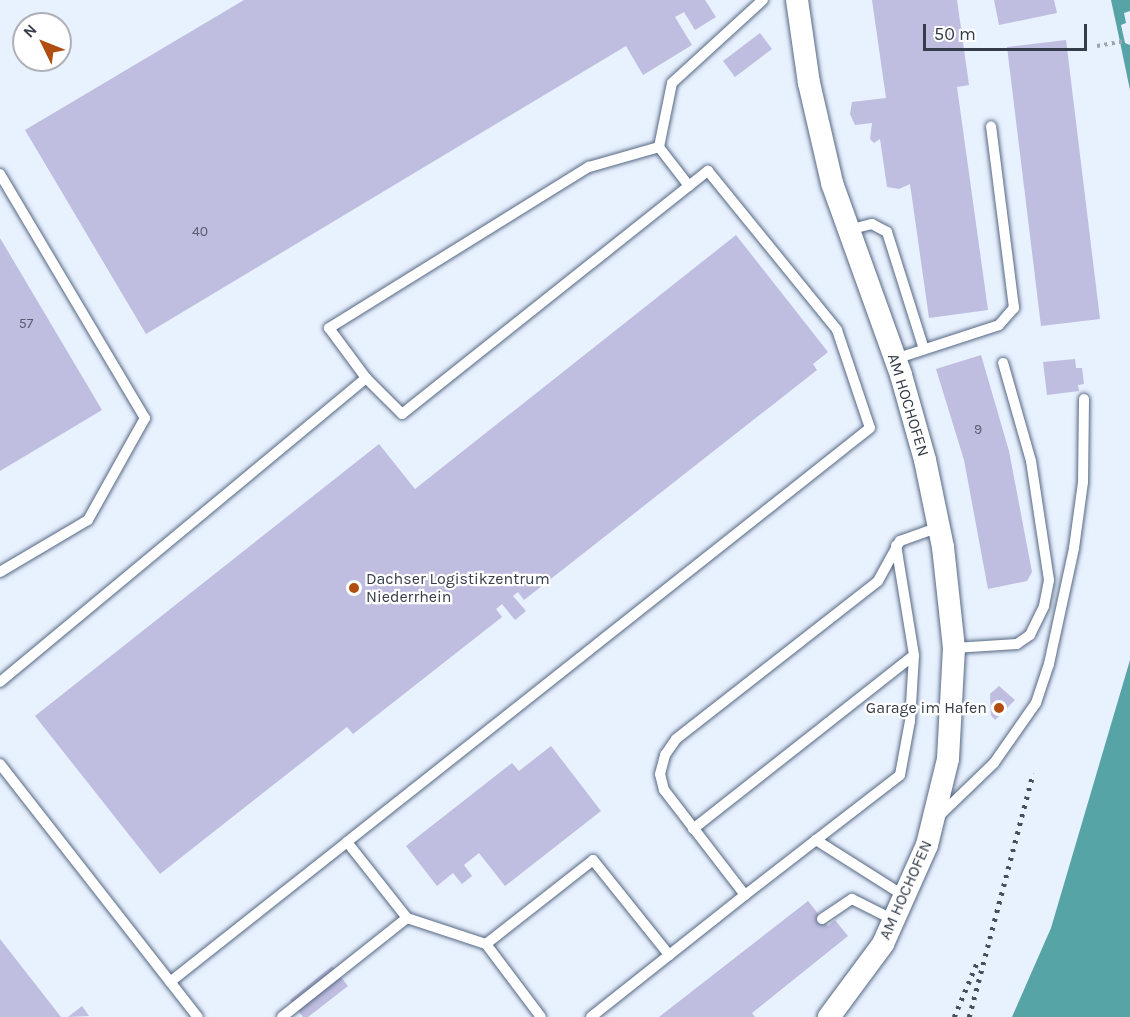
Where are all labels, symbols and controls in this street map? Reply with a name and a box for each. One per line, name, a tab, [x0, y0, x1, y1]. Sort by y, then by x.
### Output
north arrow	[12, 12, 72, 72]
scale bar	[926, 12, 1090, 50]
text: N	[19, 20, 41, 41]
text: 50 m	[934, 23, 976, 45]
house number: 40	[192, 224, 208, 240]
house number: 57	[19, 316, 33, 332]
street label: AM HOCHOFEN	[883, 351, 933, 459]
house number: 9	[974, 422, 982, 438]
place label: Dachser Logistikzentrum Niederrhein	[366, 569, 550, 607]
marker: Dachser Logistikzentrum Niederrhein	[347, 581, 361, 595]
place label: Garage im Hafen	[866, 698, 987, 718]
marker: Garage im Hafen	[992, 701, 1006, 715]
street label: AM HOCHOFEN	[876, 837, 936, 943]

